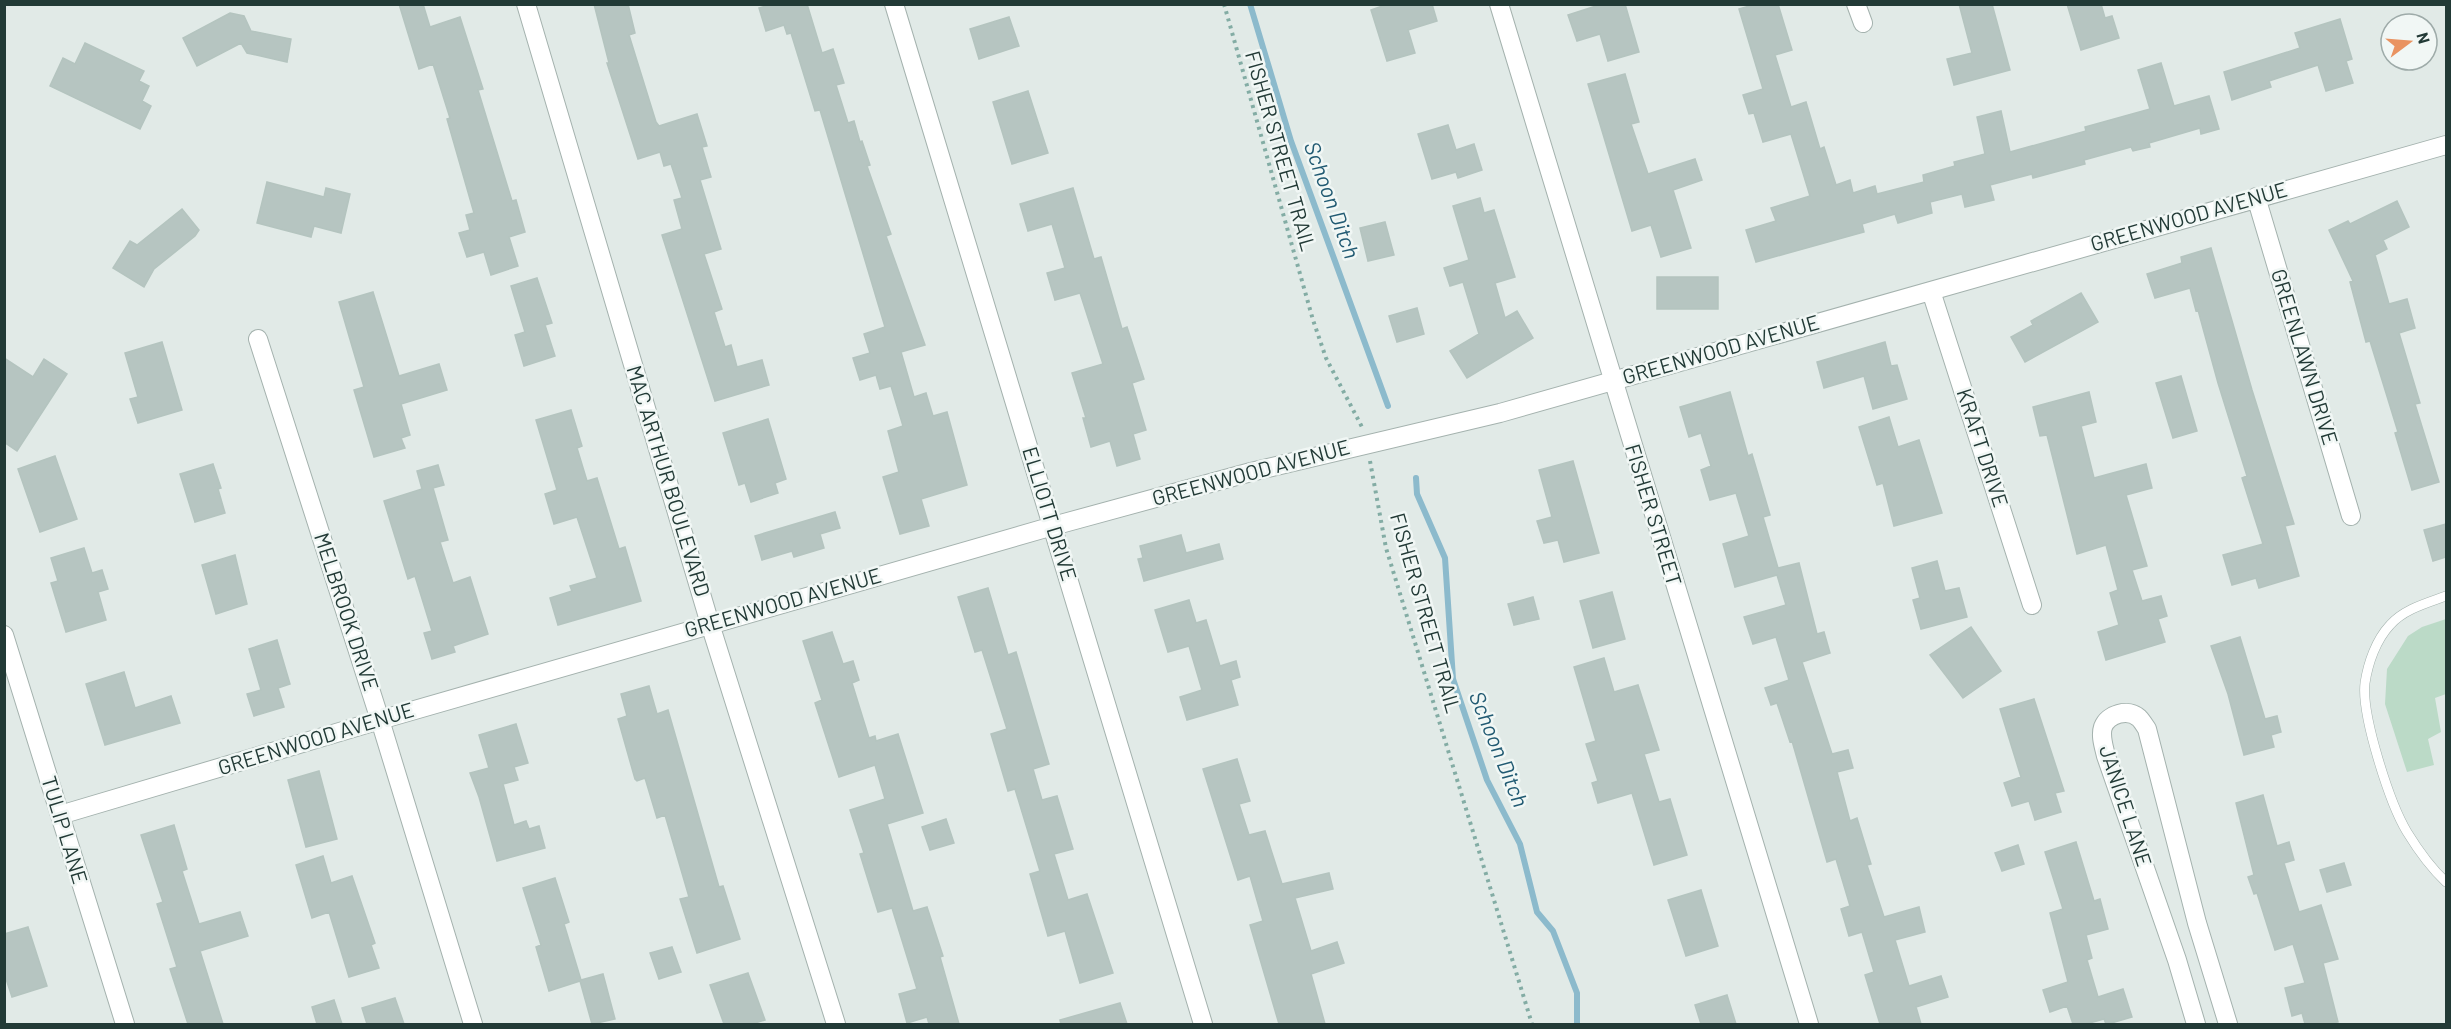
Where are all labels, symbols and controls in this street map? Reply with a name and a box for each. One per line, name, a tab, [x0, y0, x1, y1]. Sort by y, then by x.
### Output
north arrow	[2379, 12, 2439, 72]
text: N	[2413, 30, 2434, 45]
street label: FISHER STREET TRAIL	[1241, 48, 1322, 254]
water label: Schoon Ditch	[1300, 138, 1366, 262]
street label: GREENWOOD AVENUE	[2087, 175, 2290, 256]
street label: GREENLAWN DRIVE	[2267, 266, 2344, 447]
street label: GREENWOOD AVENUE	[1619, 308, 1822, 389]
street label: MAC ARTHUR BOULEVARD	[622, 362, 716, 599]
street label: KRAFT DRIVE	[1952, 385, 2014, 510]
street label: GREENWOOD AVENUE	[1149, 433, 1352, 510]
street label: FISHER STREET	[1621, 441, 1688, 589]
street label: ELLIOTT DRIVE	[1018, 443, 1083, 584]
street label: FISHER STREET TRAIL	[1386, 510, 1467, 716]
street label: MELBROOK DRIVE	[310, 529, 385, 694]
street label: GREENWOOD AVENUE	[681, 561, 884, 642]
water label: Schoon Ditch	[1465, 687, 1535, 810]
street label: GREENWOOD AVENUE	[215, 696, 417, 779]
street label: JANICE LANE	[2095, 742, 2158, 869]
street label: TULIP LANE	[37, 772, 94, 887]

